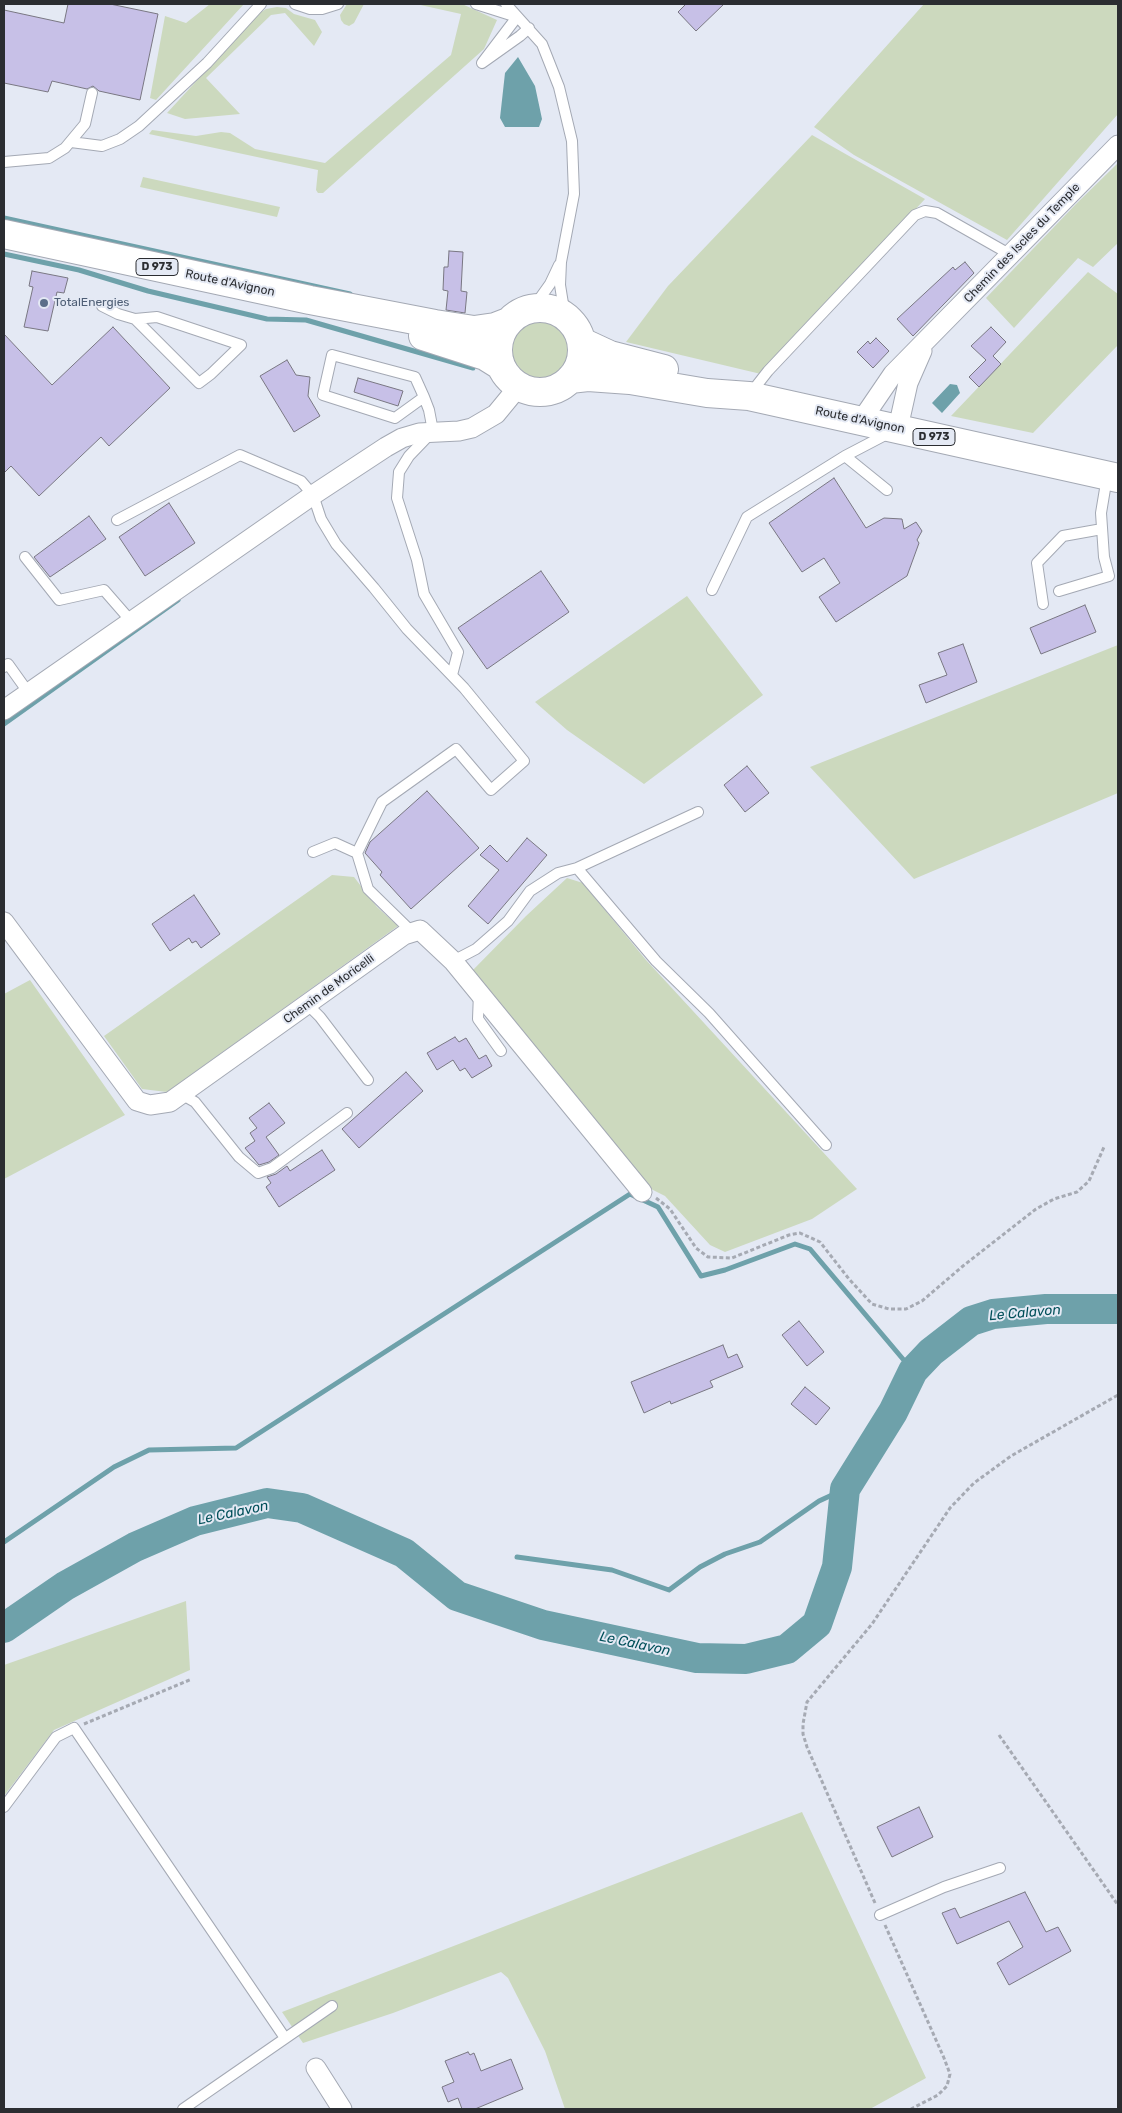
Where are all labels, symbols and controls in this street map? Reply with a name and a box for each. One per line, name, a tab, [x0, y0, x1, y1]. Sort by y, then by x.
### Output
street label: Chemin des Iscles du Temple	[961, 180, 1083, 306]
road number: D 973	[136, 258, 178, 276]
street label: Route d'Avignon	[184, 266, 276, 300]
place label: TotalEnergies	[54, 296, 129, 310]
marker: TotalEnergies	[38, 297, 50, 309]
street label: Route d'Avignon	[814, 403, 906, 437]
road number: D 973	[913, 428, 955, 446]
street label: Chemin de Moricelli	[281, 951, 377, 1027]
water label: Le Calavon	[988, 1301, 1062, 1325]
water label: Le Calavon	[196, 1497, 270, 1529]
water label: Le Calavon	[598, 1628, 672, 1660]

